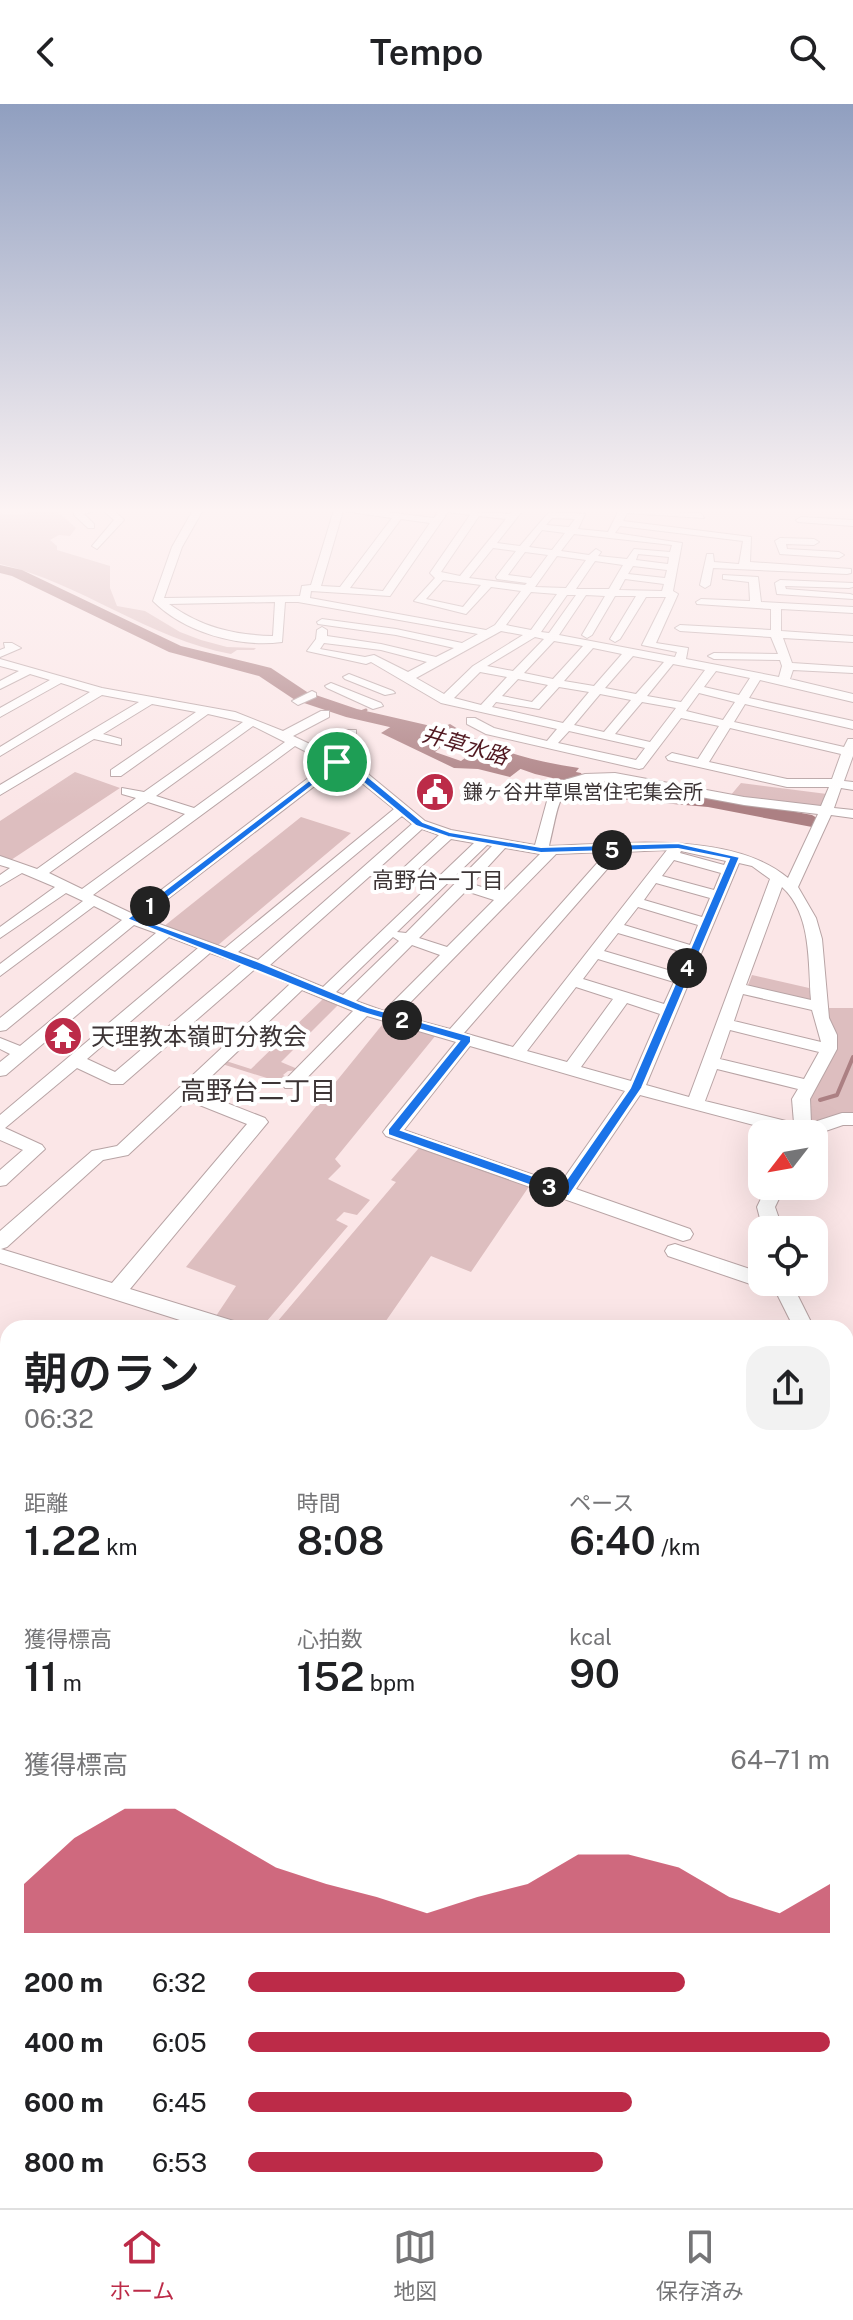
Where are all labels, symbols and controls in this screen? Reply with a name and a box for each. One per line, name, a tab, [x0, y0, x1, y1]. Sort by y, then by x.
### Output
icon: back	[24, 30, 68, 74]
icon: search	[785, 30, 829, 74]
text: Tempo	[370, 31, 483, 73]
water label: 井草水路	[419, 720, 513, 770]
pin	[303, 728, 371, 796]
icon: arrive	[315, 740, 359, 784]
public building icon: 鎌ヶ谷井草県営住宅集会所	[414, 771, 456, 813]
place label: 鎌ヶ谷井草県営住宅集会所	[463, 780, 703, 804]
pin: 5	[592, 830, 632, 870]
text: 5	[605, 837, 619, 863]
district label: 高野台一丁目	[372, 867, 504, 893]
pin: 1	[130, 886, 170, 926]
text: 1	[145, 893, 155, 919]
pin: 4	[667, 948, 707, 988]
text: 4	[680, 955, 694, 981]
pin: 2	[382, 1000, 422, 1040]
text: 2	[395, 1007, 409, 1033]
temple icon: 天理教本嶺町分教会	[42, 1015, 84, 1057]
place label: 天理教本嶺町分教会	[91, 1022, 307, 1050]
district label: 高野台二丁目	[180, 1075, 336, 1106]
north arrow	[748, 1120, 828, 1200]
map controls	[748, 1120, 828, 1296]
pin: 3	[529, 1167, 569, 1207]
text: 3	[542, 1174, 556, 1200]
button: locate	[748, 1216, 828, 1296]
button: share	[746, 1346, 830, 1430]
text: 朝のラン	[24, 1347, 200, 1399]
text: 06:32	[24, 1403, 94, 1434]
text: 距離	[24, 1490, 68, 1516]
text: 時間	[297, 1490, 341, 1516]
text: ペース	[569, 1490, 634, 1516]
text: 1.22	[24, 1517, 101, 1564]
text: 8:08	[297, 1517, 384, 1564]
text: 6:40	[569, 1517, 656, 1564]
text: km	[101, 1534, 138, 1560]
text: /km	[656, 1534, 700, 1560]
text: kcal	[569, 1624, 612, 1650]
text: 獲得標高	[24, 1626, 112, 1652]
text: 心拍数	[297, 1626, 363, 1652]
text: 90	[569, 1650, 620, 1697]
text: 11	[24, 1653, 57, 1700]
text: 152	[297, 1653, 364, 1700]
text: m	[57, 1670, 82, 1696]
text: bpm	[364, 1670, 415, 1696]
text: 64–71 m	[731, 1744, 830, 1775]
text: 獲得標高	[24, 1749, 128, 1780]
text: 200 m	[24, 1967, 103, 1998]
text: 6:32	[152, 1967, 206, 1998]
text: 400 m	[24, 2027, 104, 2058]
text: 6:05	[152, 2027, 207, 2058]
text: 600 m	[24, 2087, 104, 2118]
text: 6:45	[152, 2087, 207, 2118]
text: 800 m	[24, 2147, 104, 2178]
text: 6:53	[152, 2147, 207, 2178]
tab: ホーム	[109, 2225, 175, 2305]
tab: 地図	[393, 2225, 437, 2305]
tab: 保存済み	[656, 2225, 744, 2305]

